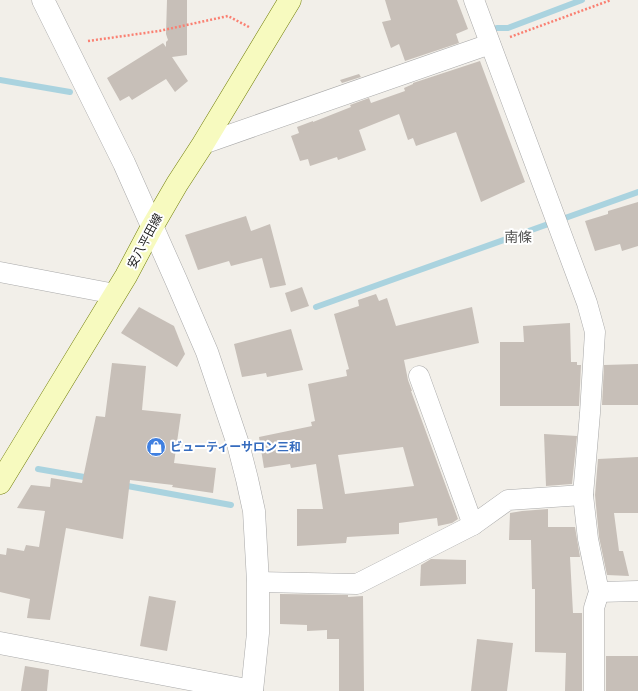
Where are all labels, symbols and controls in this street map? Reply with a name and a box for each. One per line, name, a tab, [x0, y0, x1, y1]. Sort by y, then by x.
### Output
street label: 安八平田線	[124, 211, 165, 271]
district label: 南條	[504, 228, 532, 246]
shop icon: ビューティーサロン三和	[145, 436, 167, 458]
place label: ビューティーサロン三和	[170, 439, 301, 454]

